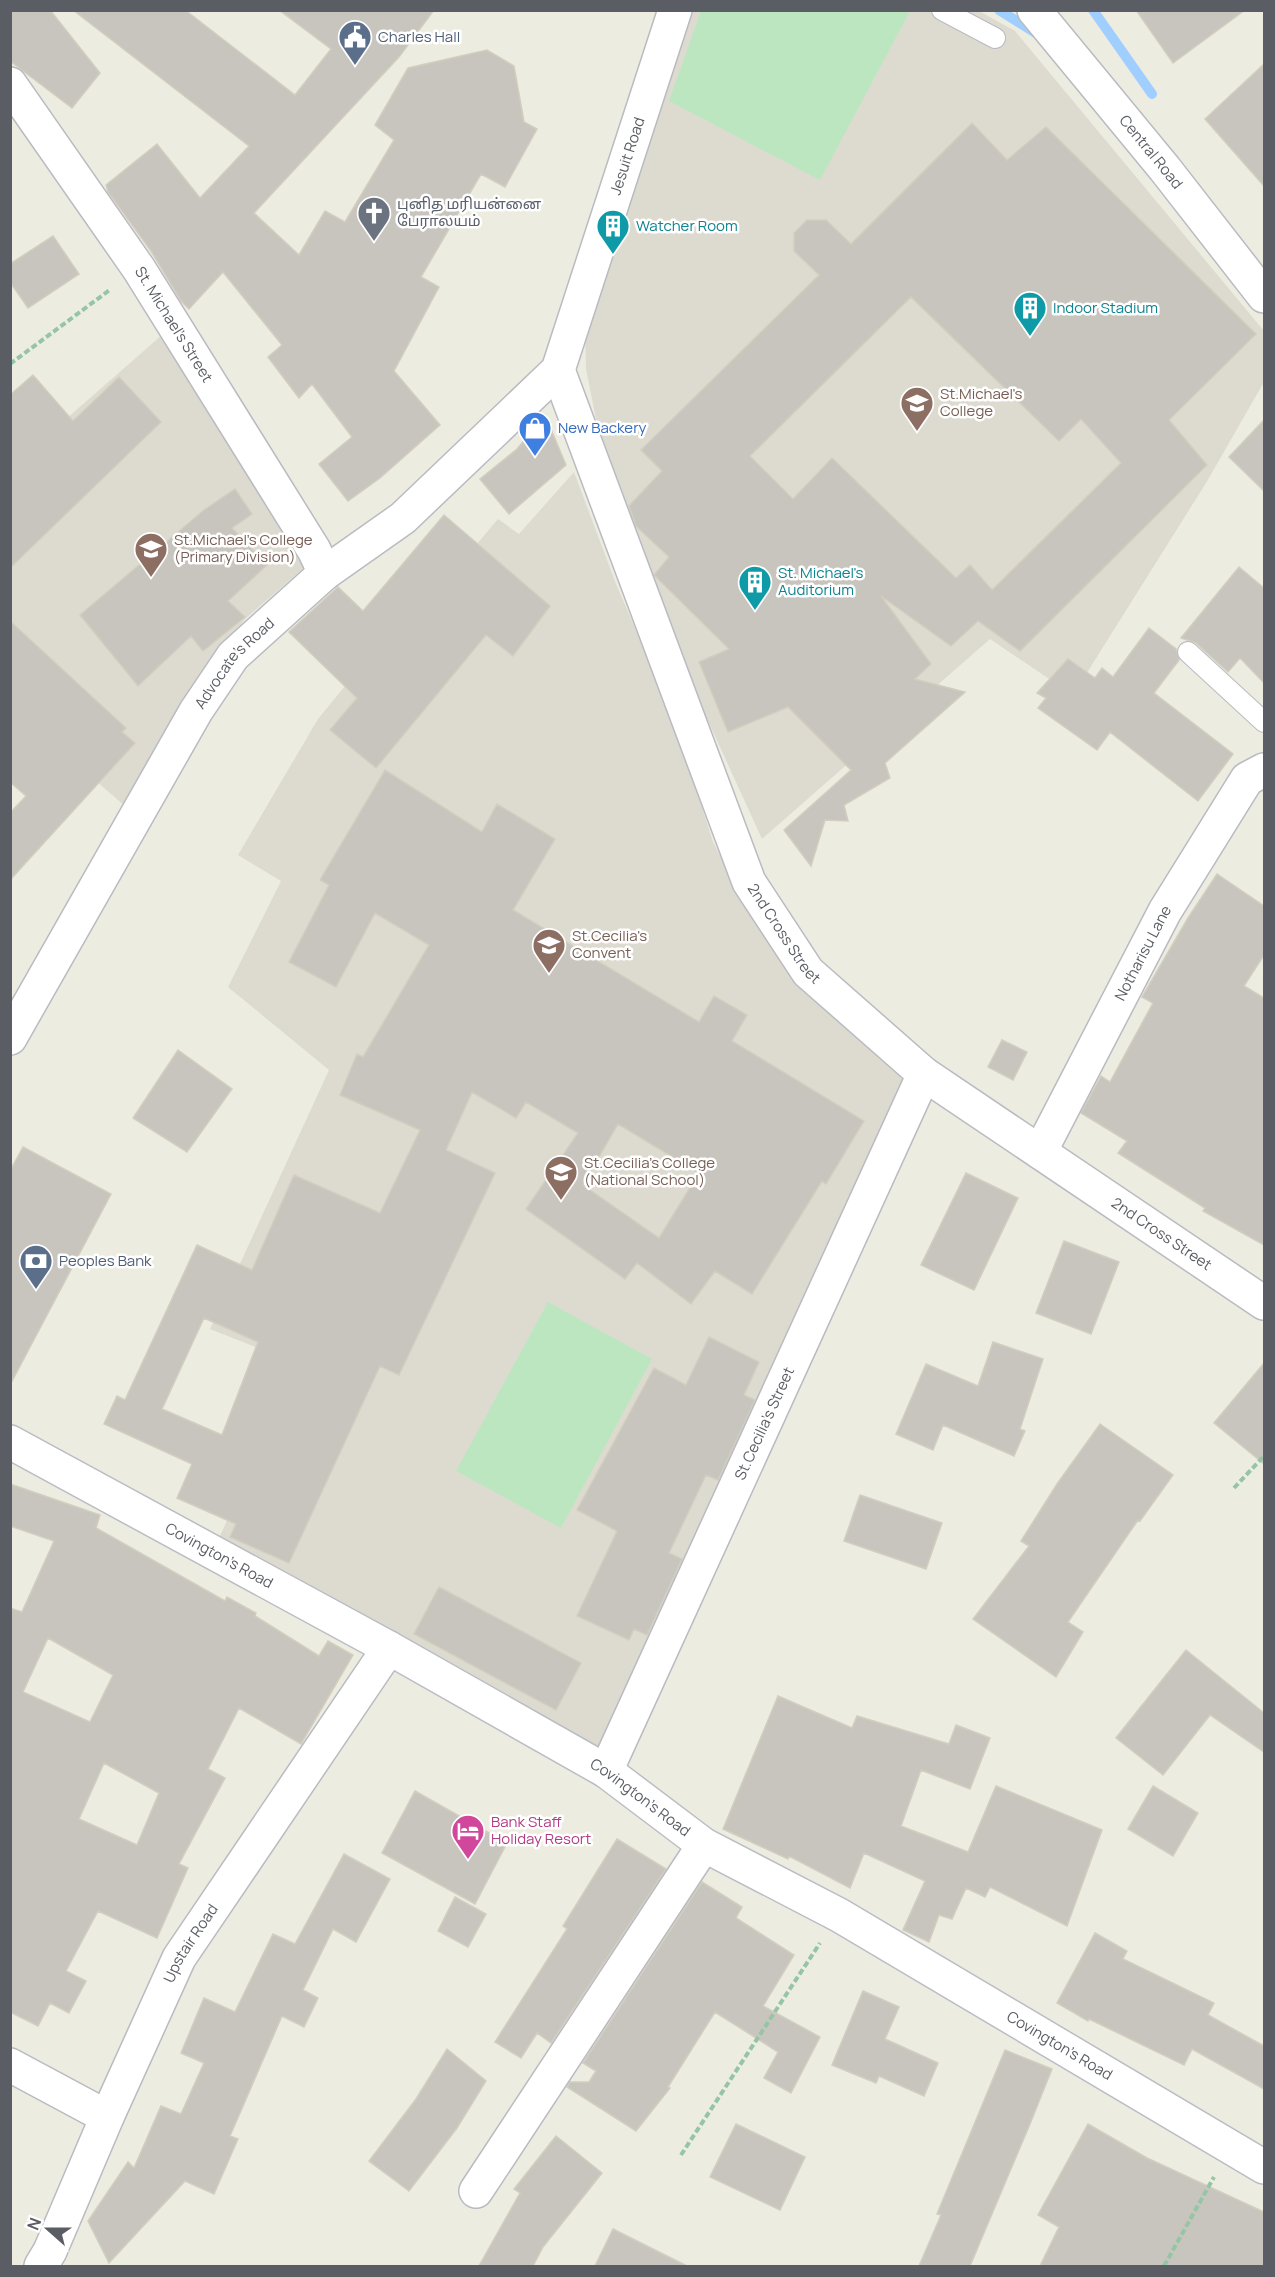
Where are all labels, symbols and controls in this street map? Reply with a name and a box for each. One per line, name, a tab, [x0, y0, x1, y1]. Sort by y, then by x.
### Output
public building icon: Charles Hall	[337, 19, 373, 66]
place label: Charles Hall	[378, 26, 460, 47]
street label: Central Road	[1115, 110, 1188, 193]
street label: Jesuit Road	[605, 114, 649, 198]
place label: புனித மரியன்னை பேராலயம்	[397, 193, 542, 231]
church icon: புனித மரியன்னை பேராலயம்	[356, 195, 392, 242]
building icon: Watcher Room	[595, 208, 631, 255]
place label: Watcher Room	[636, 215, 738, 236]
street label: St. Michael's Street	[130, 262, 218, 386]
building icon: Indoor Stadium	[1012, 290, 1048, 337]
place label: Indoor Stadium	[1053, 297, 1158, 318]
place label: St.Michael's College	[940, 383, 1023, 421]
school or university icon: St.Michael's College	[899, 385, 935, 432]
shop icon: New Backery	[517, 410, 553, 457]
place label: New Backery	[558, 417, 646, 438]
place label: St.Michael's College (Primary Division)	[174, 529, 313, 567]
school or university icon: St.Michael's College (Primary Division)	[133, 531, 169, 578]
place label: St. Michael's Auditorium	[778, 562, 864, 600]
building icon: St. Michael's Auditorium	[737, 564, 773, 611]
street label: Advocate's Road	[189, 613, 279, 713]
street label: 2nd Cross Street	[743, 879, 825, 988]
street label: Notharisu Lane	[1109, 901, 1176, 1004]
place label: St.Cecilia's Convent	[572, 925, 647, 963]
school or university icon: St.Cecilia's Convent	[531, 927, 567, 974]
place label: St.Cecilia's College (National School)	[584, 1152, 715, 1190]
school or university icon: St.Cecilia's College (National School)	[543, 1154, 579, 1201]
street label: 2nd Cross Street	[1107, 1192, 1216, 1275]
bank icon: Peoples Bank	[18, 1243, 54, 1290]
place label: Peoples Bank	[59, 1250, 152, 1271]
street label: St.Cecilia's Street	[729, 1363, 799, 1483]
street label: Covington's Road	[162, 1517, 277, 1593]
street label: Covington's Road	[587, 1753, 695, 1841]
place label: Bank Staff Holiday Resort	[491, 1811, 591, 1849]
hotel icon: Bank Staff Holiday Resort	[450, 1813, 486, 1860]
street label: Upstair Road	[158, 1900, 223, 1986]
street label: Covington's Road	[1003, 2006, 1117, 2085]
north arrow	[18, 2199, 78, 2259]
text: N	[22, 2214, 46, 2233]

